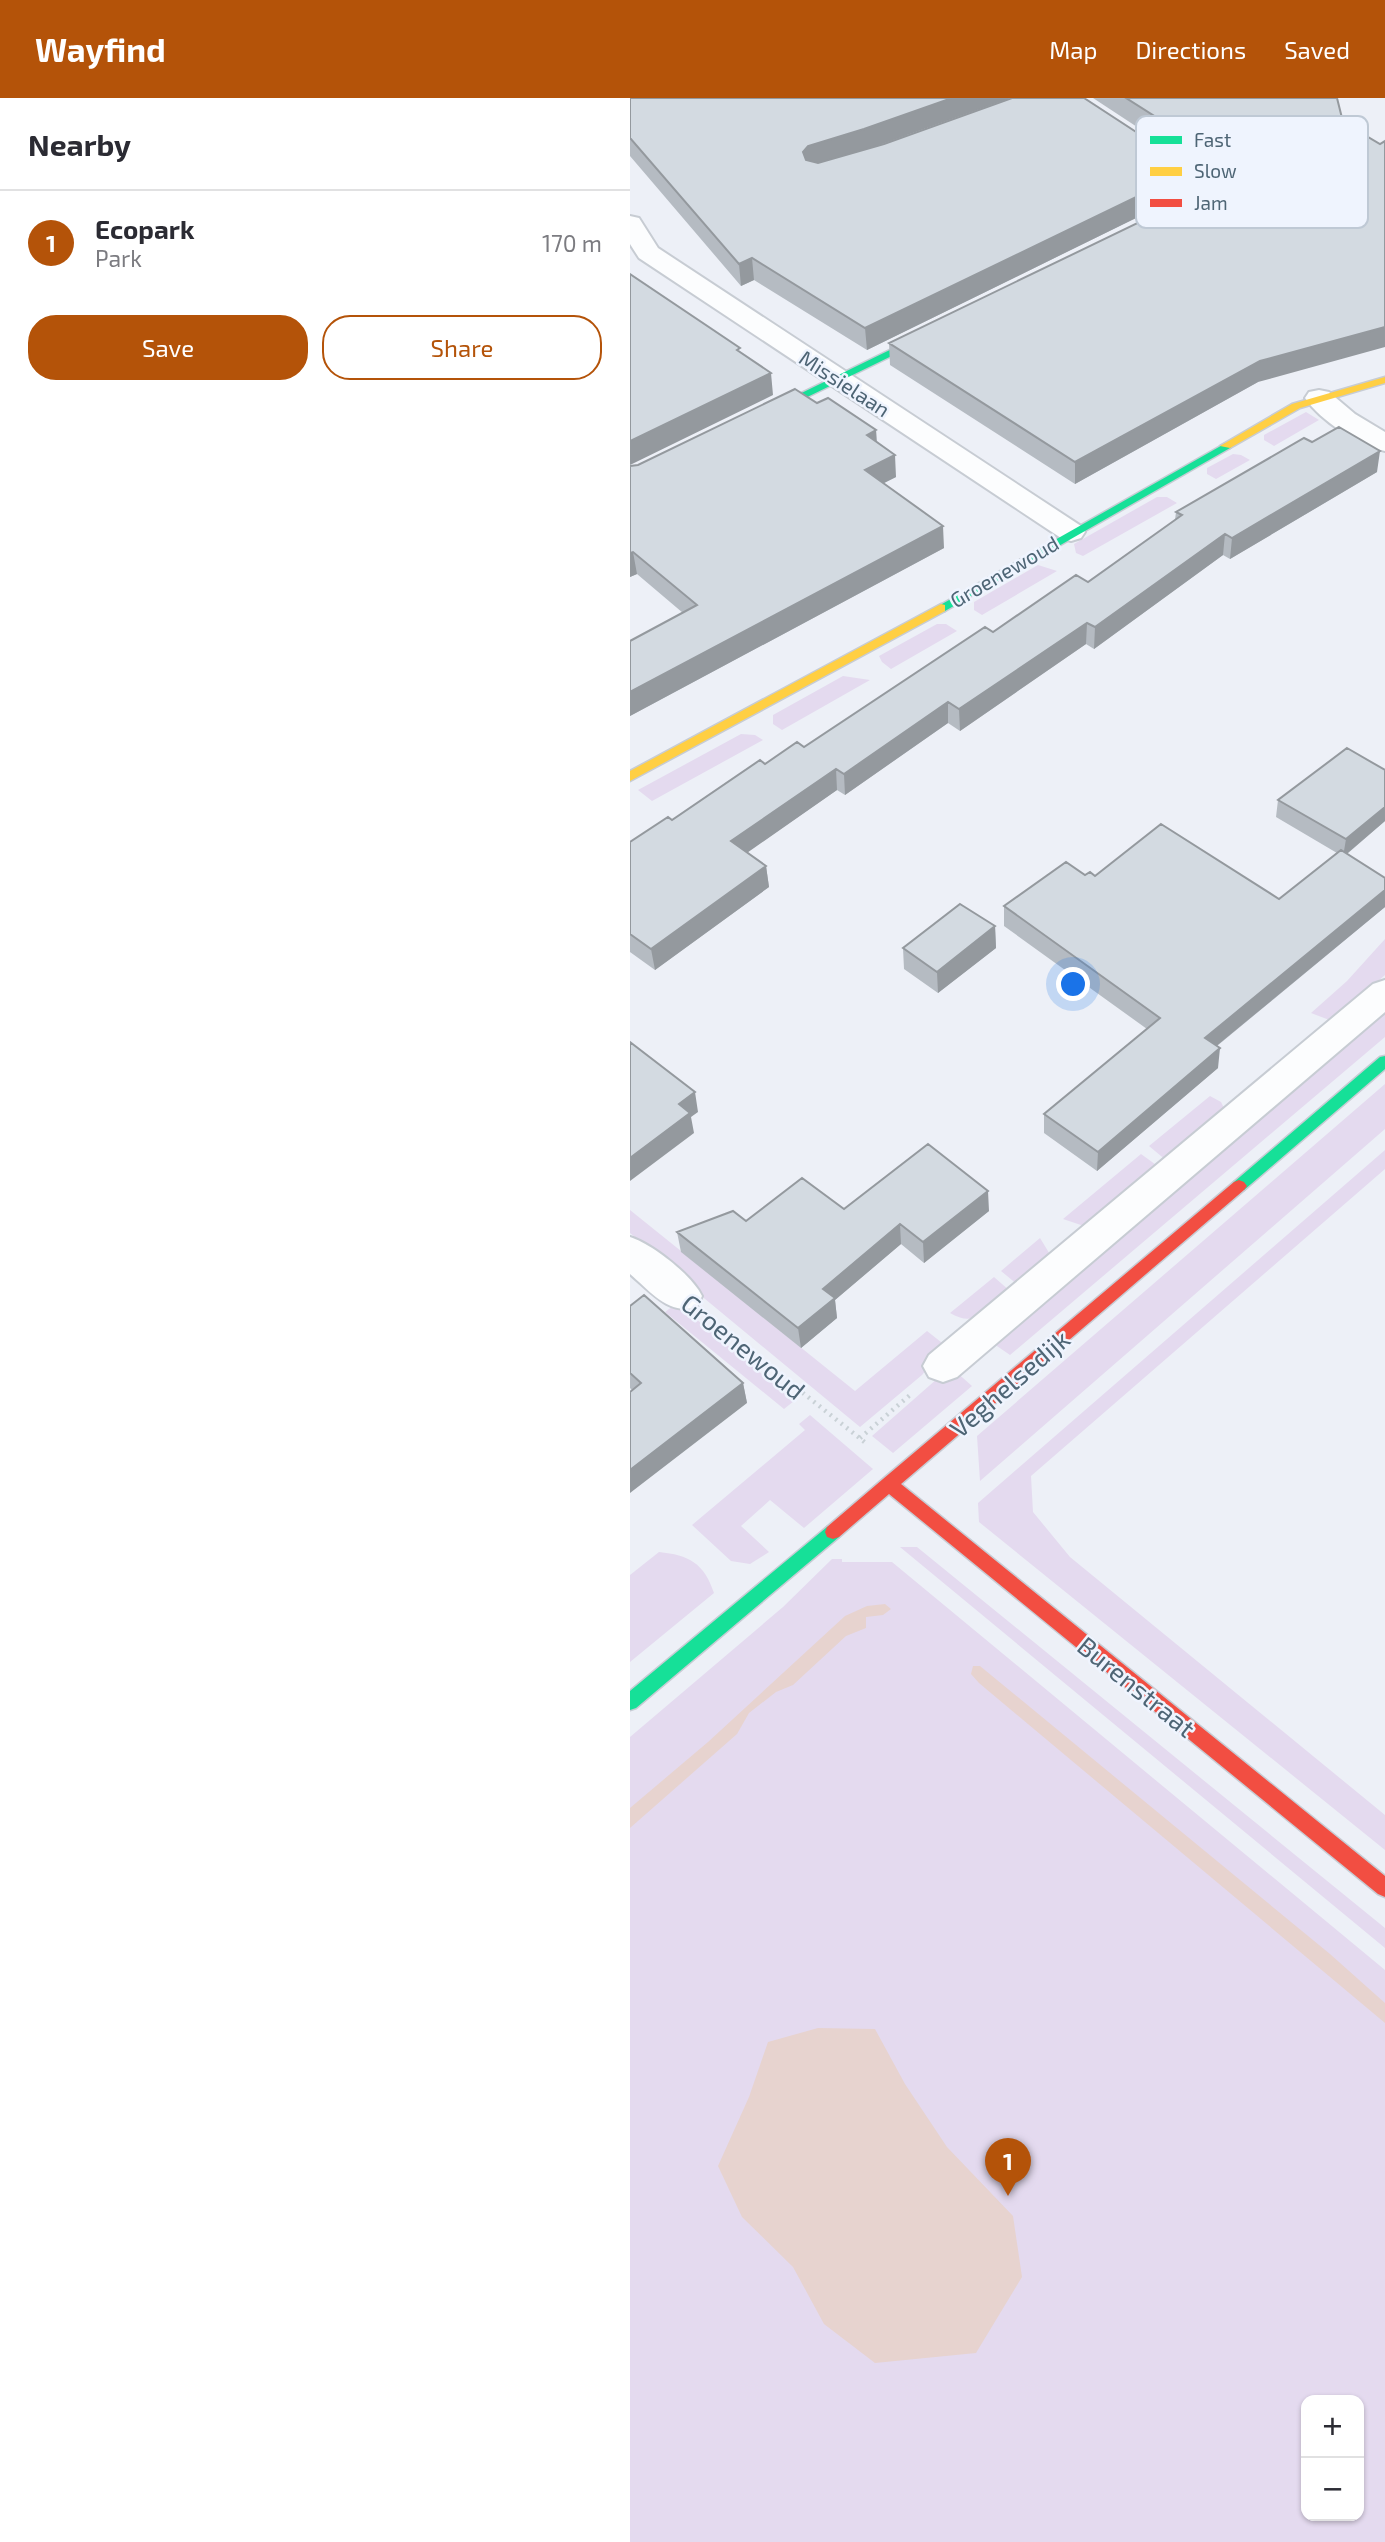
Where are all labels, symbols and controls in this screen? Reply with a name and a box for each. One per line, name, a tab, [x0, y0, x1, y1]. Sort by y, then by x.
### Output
text: Wayfind	[35, 29, 166, 69]
text: Map	[1049, 35, 1097, 64]
text: Directions	[1135, 35, 1246, 64]
text: Saved	[1284, 35, 1350, 64]
legend	[1136, 116, 1368, 228]
text: Nearby	[28, 126, 131, 162]
text: Fast	[1194, 128, 1231, 151]
text: Slow	[1194, 159, 1237, 182]
text: Jam	[1194, 191, 1228, 214]
text: Ecopark	[95, 213, 194, 244]
text: 1	[46, 229, 56, 257]
text: 170 m	[542, 229, 602, 257]
text: Park	[95, 244, 142, 272]
button: Save	[28, 315, 308, 380]
button: Share	[322, 315, 602, 380]
street label: Missielaan	[795, 344, 895, 422]
street label: Groenewoud	[945, 530, 1063, 612]
your location	[1056, 967, 1090, 1001]
street label: Groenewoud	[676, 1287, 812, 1405]
street label: Veghelsedijk	[943, 1323, 1075, 1443]
street label: Burenstraat	[1072, 1629, 1202, 1743]
pin: 1	[985, 2138, 1031, 2196]
map controls	[1301, 2395, 1364, 2521]
button: +	[1301, 2395, 1364, 2458]
button: −	[1301, 2458, 1364, 2521]

